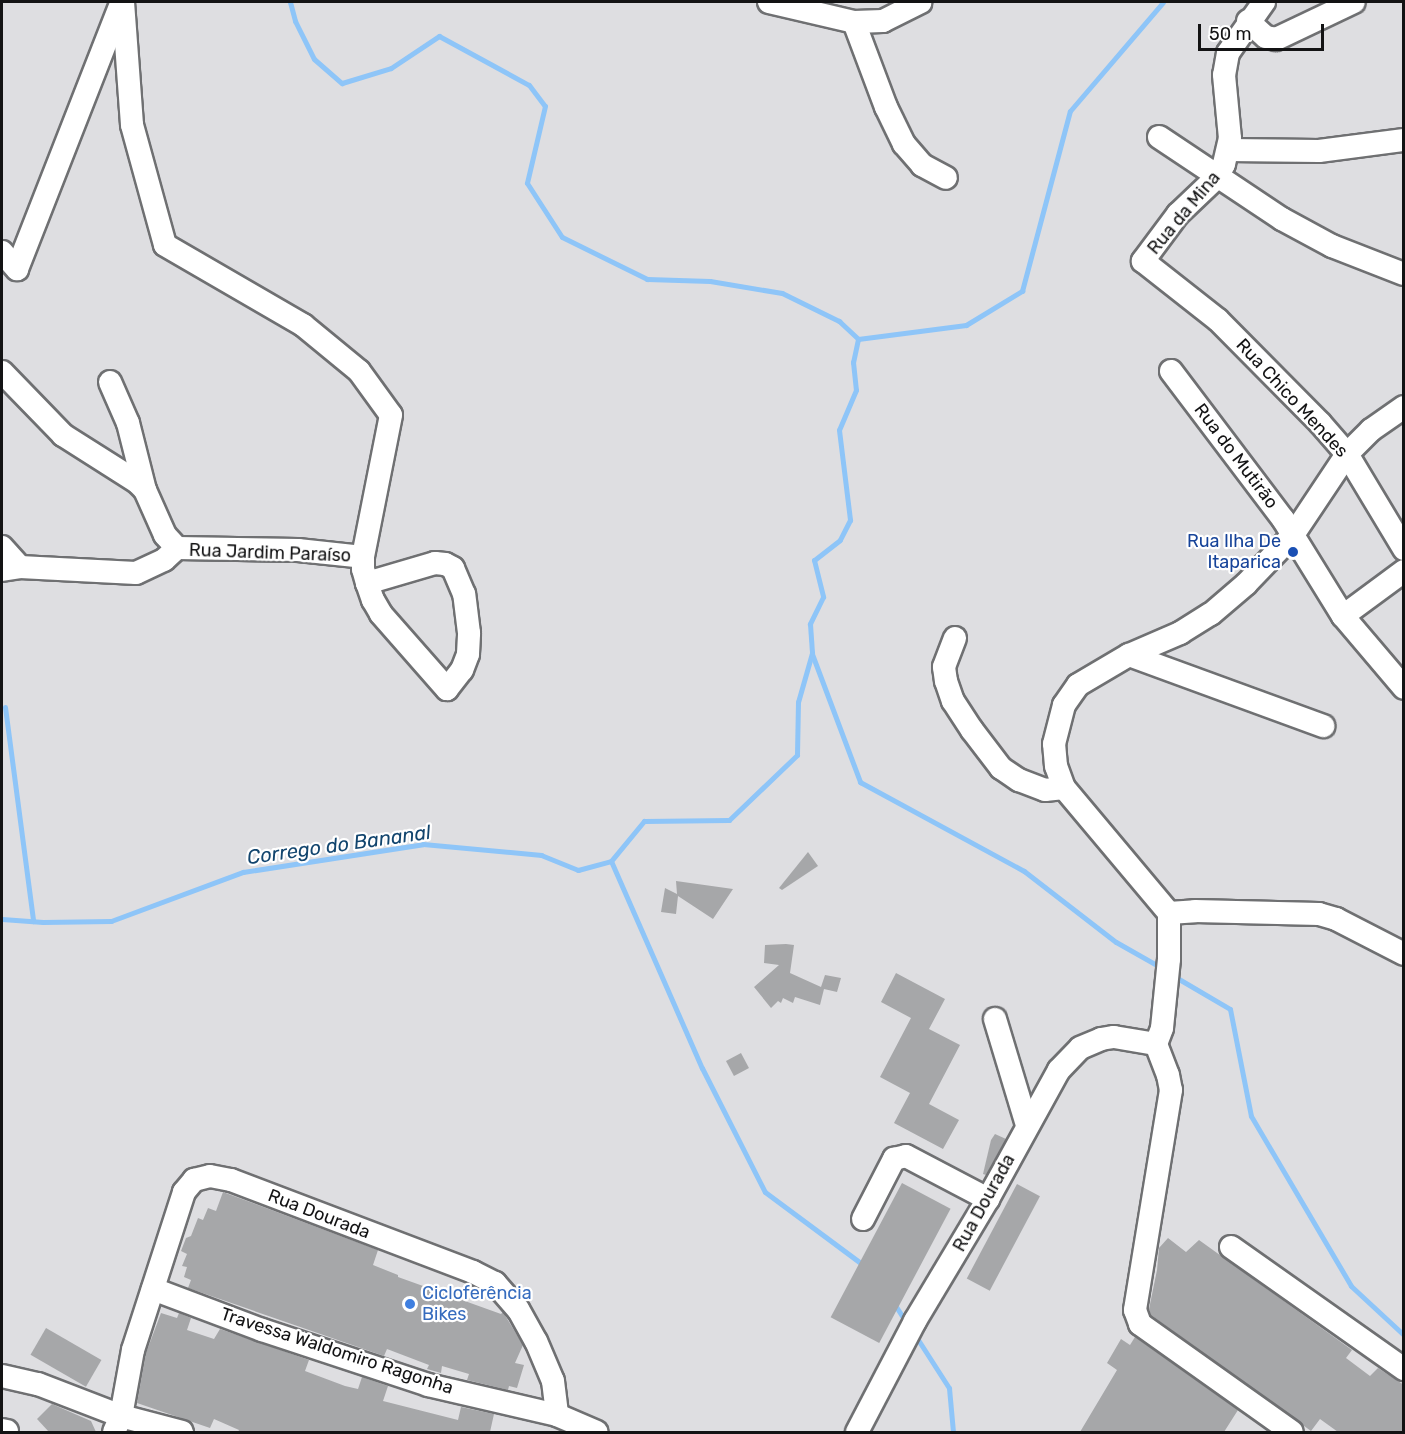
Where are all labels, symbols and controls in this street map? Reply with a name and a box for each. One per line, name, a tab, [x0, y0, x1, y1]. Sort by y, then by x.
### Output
scale bar	[1201, 12, 1327, 50]
text: 50 m	[1209, 23, 1252, 45]
street label: Rua da Mina	[1143, 167, 1225, 259]
street label: Rua Chico Mendes	[1232, 334, 1352, 462]
street label: Rua do Mutirão	[1189, 399, 1283, 513]
place label: Rua Ilha De Itaparica	[1187, 531, 1281, 574]
street label: Rua Jardim Paraíso	[189, 539, 351, 567]
marker: Rua Ilha De Itaparica	[1286, 545, 1300, 559]
water label: Corrego do Bananal	[246, 820, 432, 870]
street label: Rua Dourada	[948, 1151, 1020, 1255]
street label: Rua Dourada	[265, 1185, 373, 1243]
place label: Cicloferência Bikes	[422, 1283, 532, 1326]
marker: Cicloferência Bikes	[403, 1297, 417, 1311]
street label: Travessa Waldomiro Ragonha	[218, 1303, 456, 1399]

